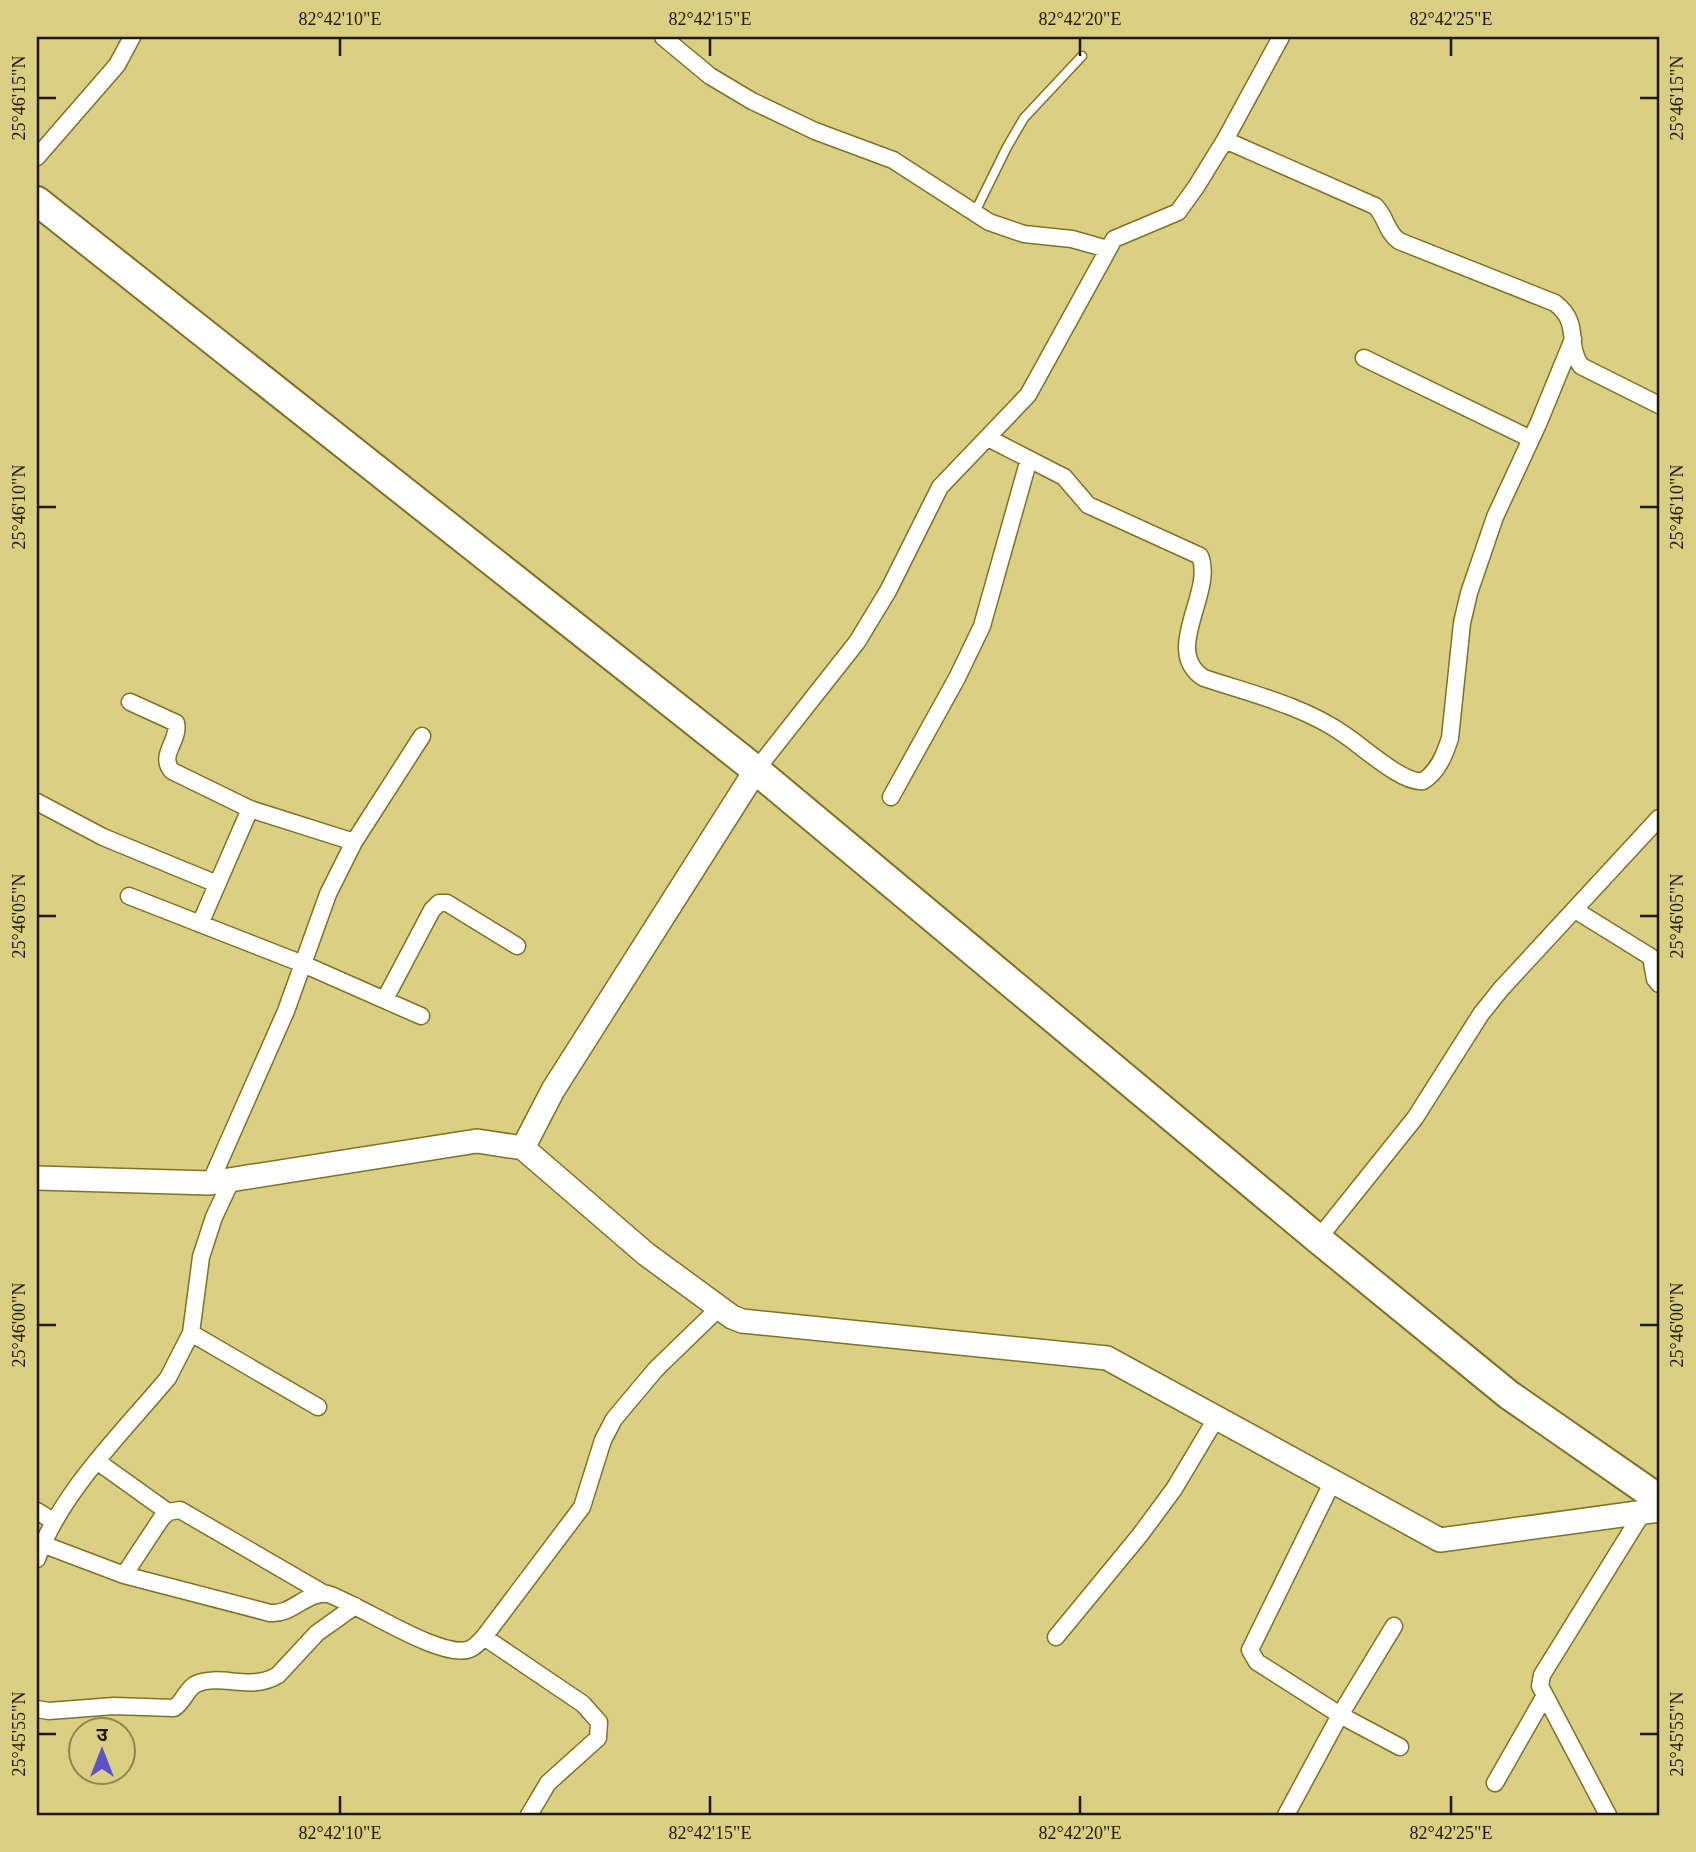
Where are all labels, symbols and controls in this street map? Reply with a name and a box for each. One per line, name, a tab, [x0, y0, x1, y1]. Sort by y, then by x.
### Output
text: 82°42'10"E	[299, 9, 381, 29]
text: 82°42'15"E	[669, 9, 751, 29]
text: 82°42'20"E	[1039, 9, 1121, 29]
text: 82°42'25"E	[1410, 9, 1492, 29]
text: 25°46'15"N	[9, 56, 29, 140]
text: 25°46'15"N	[1667, 56, 1687, 140]
text: 25°46'10"N	[9, 465, 29, 549]
text: 25°46'10"N	[1667, 465, 1687, 549]
text: 25°46'05"N	[9, 874, 29, 958]
text: 25°46'05"N	[1667, 874, 1687, 958]
text: 25°46'00"N	[9, 1283, 29, 1367]
text: 25°46'00"N	[1667, 1283, 1687, 1367]
text: 25°45'55"N	[9, 1692, 29, 1776]
text: 25°45'55"N	[1667, 1692, 1687, 1776]
north arrow	[66, 1716, 136, 1786]
text: उ	[96, 1724, 108, 1745]
text: 82°42'10"E	[299, 1823, 381, 1843]
text: 82°42'15"E	[669, 1823, 751, 1843]
text: 82°42'20"E	[1039, 1823, 1121, 1843]
text: 82°42'25"E	[1410, 1823, 1492, 1843]

